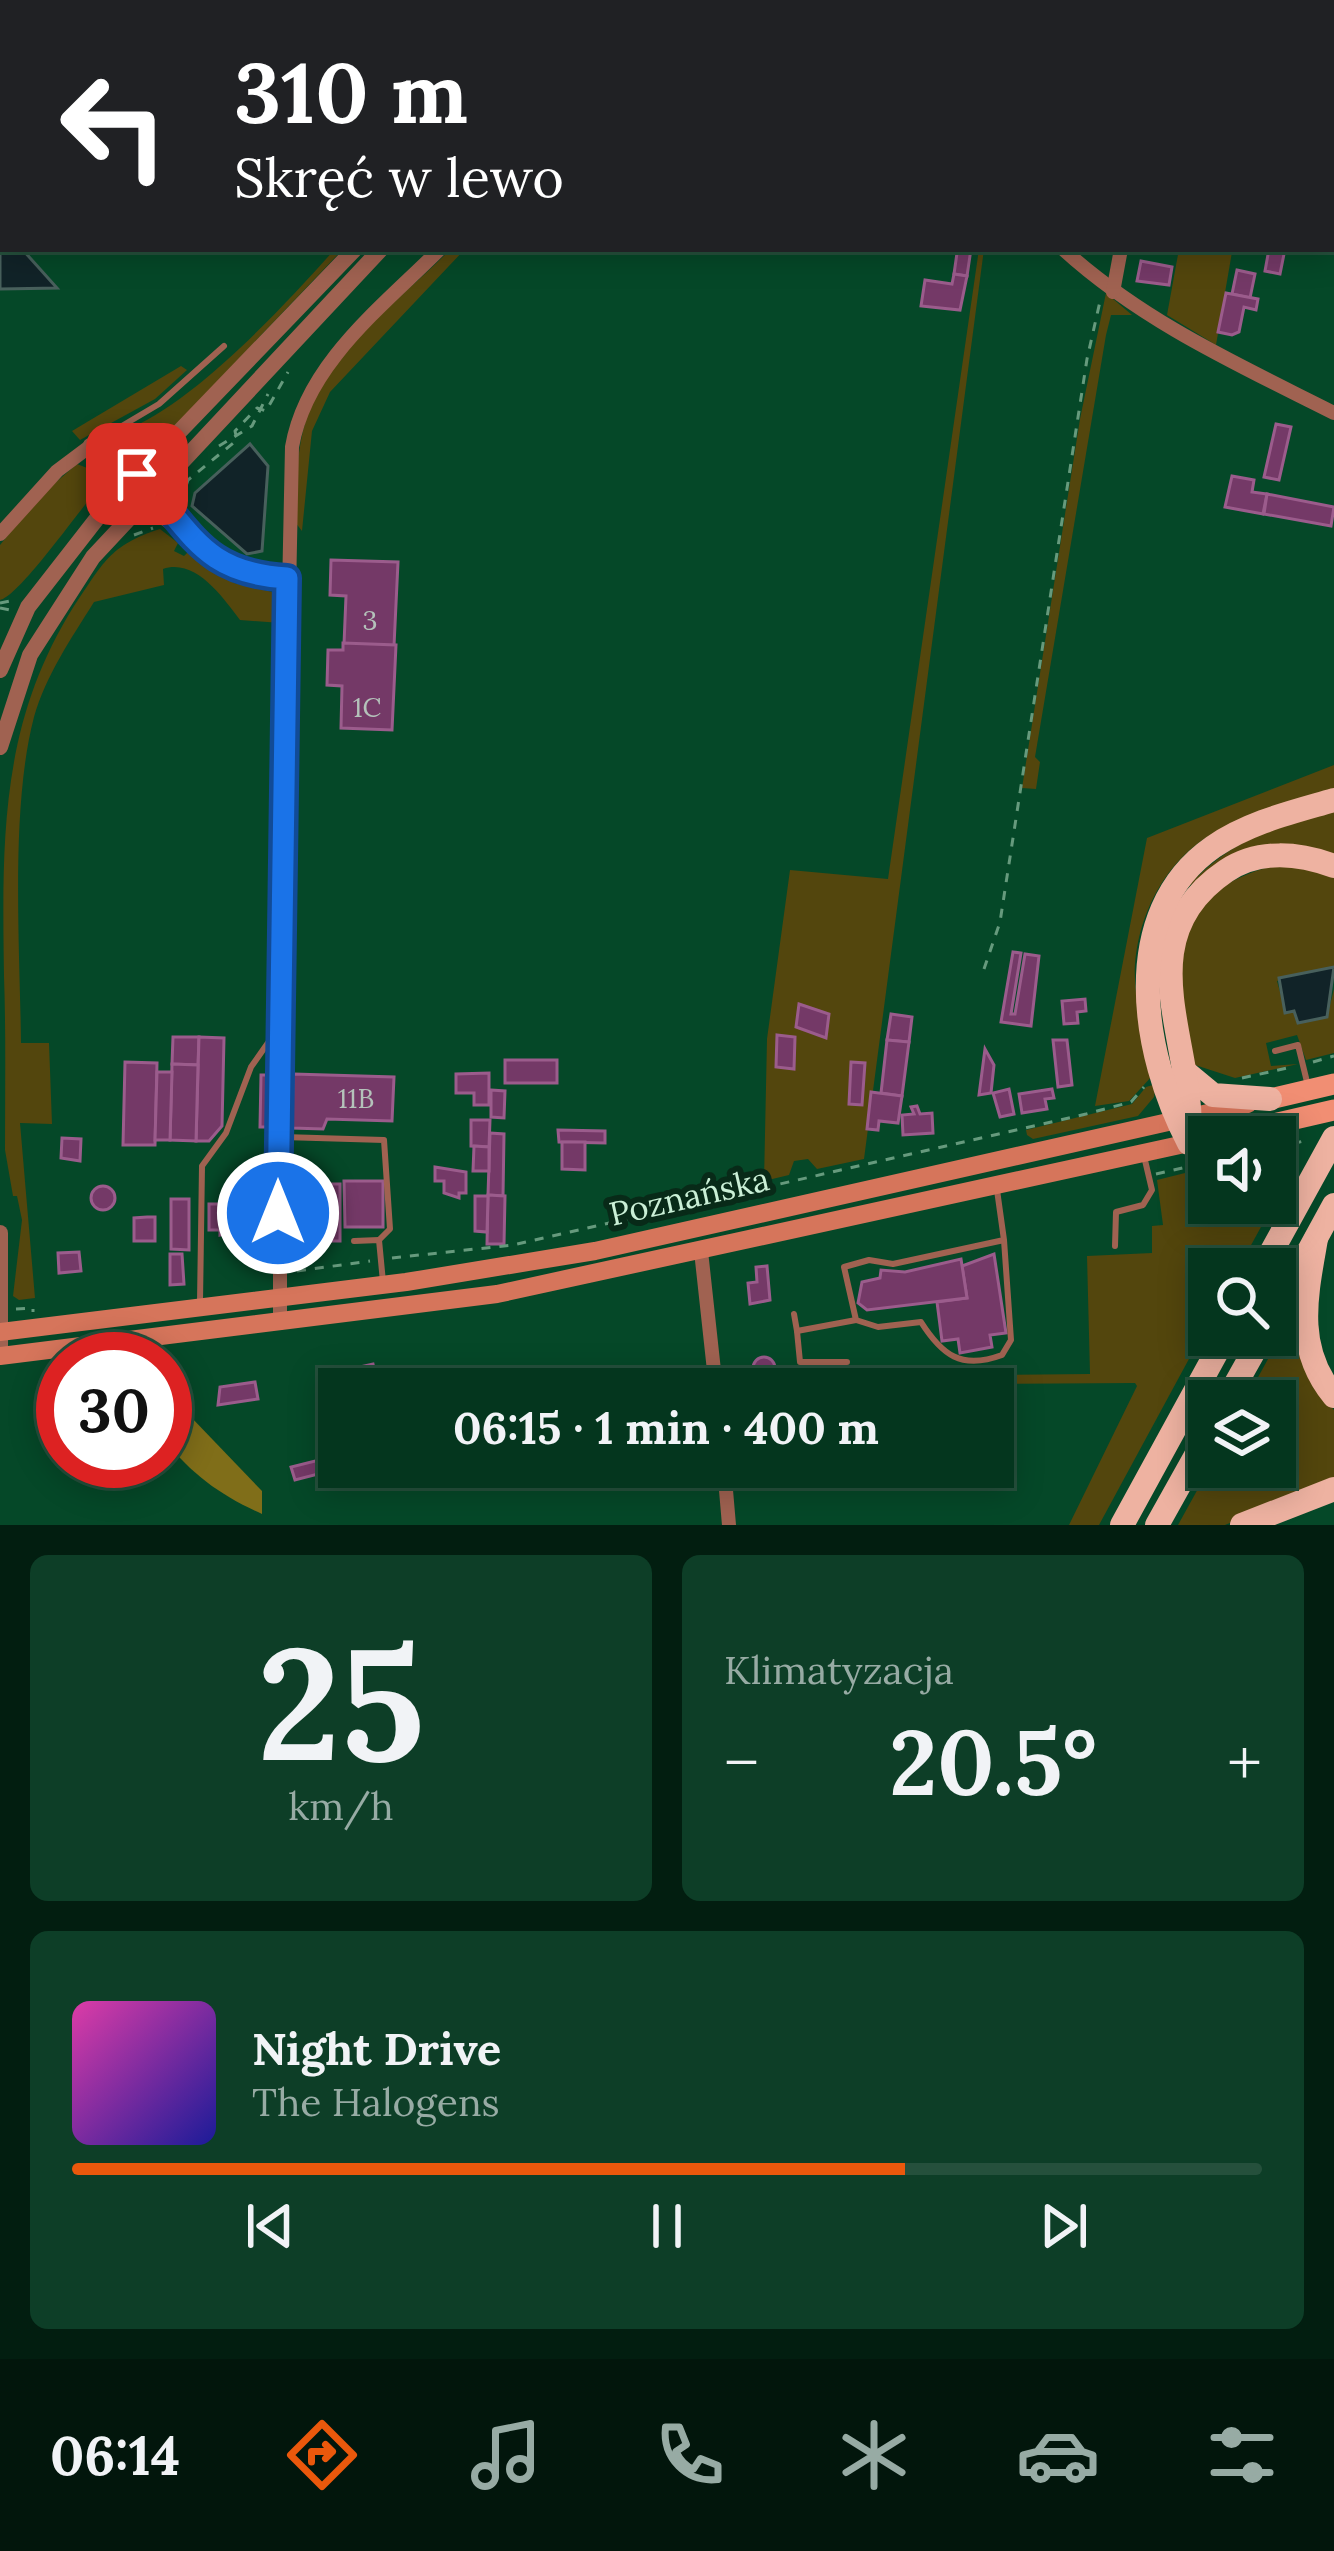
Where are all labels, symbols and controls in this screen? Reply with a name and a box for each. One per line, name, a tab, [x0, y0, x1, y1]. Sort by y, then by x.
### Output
text: 310 m	[234, 38, 468, 146]
icon: left	[36, 48, 192, 204]
text: Skręć w lewo	[234, 143, 564, 212]
pin	[86, 423, 188, 525]
icon: arrive	[104, 441, 170, 507]
house number: 3	[362, 603, 378, 637]
house number: 1C	[353, 690, 381, 724]
house number: 11B	[338, 1081, 374, 1115]
map controls	[1188, 1116, 1296, 1488]
button: sound	[1188, 1116, 1296, 1224]
position arrow	[215, 1150, 341, 1276]
street label: Poznańska	[605, 1157, 773, 1235]
button: search	[1188, 1248, 1296, 1356]
speed limit sign: 30	[36, 1332, 192, 1488]
button: layers	[1188, 1380, 1296, 1488]
text: 06:15 · 1 min · 400 m	[453, 1399, 879, 1456]
text: 25	[257, 1603, 425, 1803]
text: Klimatyzacja	[724, 1645, 954, 1695]
text: 20.5°	[889, 1704, 1097, 1820]
text: −	[724, 1720, 759, 1804]
text: +	[1227, 1720, 1262, 1804]
text: km/h	[288, 1781, 394, 1831]
text: Night Drive	[252, 2020, 501, 2077]
text: The Halogens	[252, 2077, 500, 2127]
icon: previous	[237, 2193, 303, 2259]
icon: pause	[634, 2193, 700, 2259]
icon: next	[1031, 2193, 1097, 2259]
icon: directions	[280, 2413, 364, 2497]
icon: music	[464, 2413, 548, 2497]
icon: phone	[648, 2413, 732, 2497]
icon: climate	[832, 2413, 916, 2497]
icon: car	[1016, 2413, 1100, 2497]
icon: filters	[1200, 2413, 1284, 2497]
text: 06:14	[50, 2421, 180, 2490]

